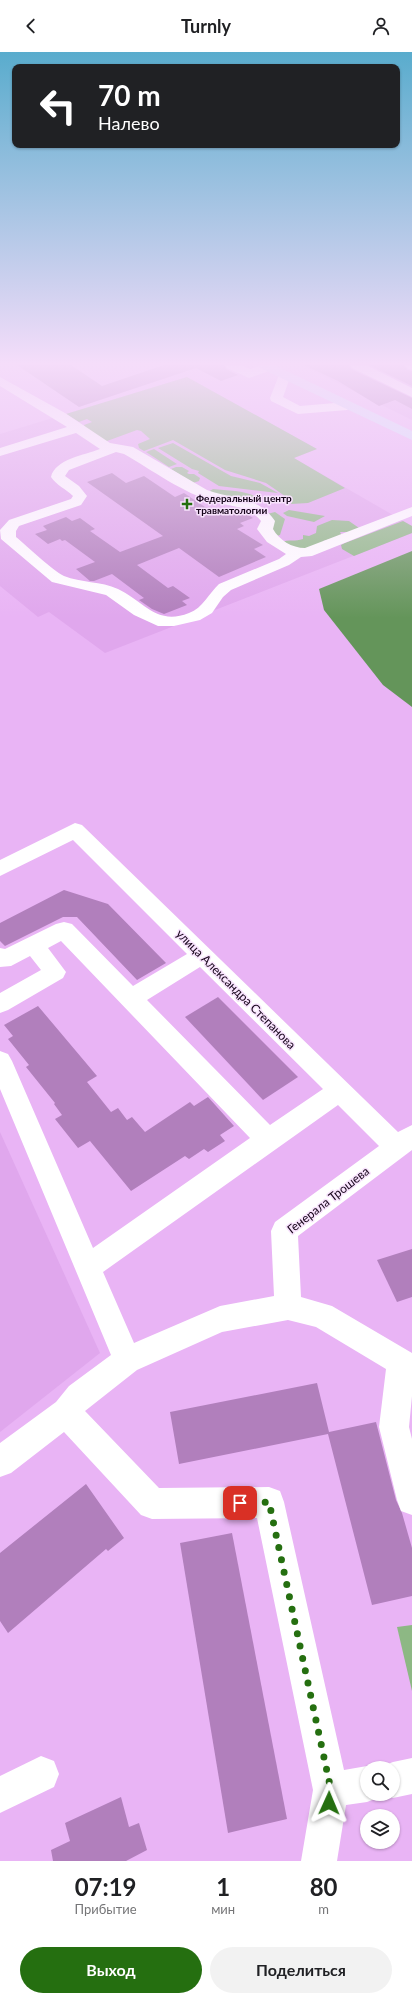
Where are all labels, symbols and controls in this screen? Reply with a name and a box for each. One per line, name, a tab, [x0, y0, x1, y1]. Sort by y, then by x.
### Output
icon: back	[20, 15, 42, 37]
text: Turnly	[181, 15, 231, 37]
icon: person	[370, 15, 392, 37]
text: 70 m	[98, 78, 161, 112]
icon: left	[32, 80, 84, 132]
text: Налево	[98, 112, 160, 134]
place label: Федеральный центр травматологии	[196, 492, 292, 516]
marker: Федеральный центр травматологии	[181, 498, 193, 510]
street label: улица Александра Степанова	[173, 926, 299, 1052]
street label: Генерала Трошева	[284, 1163, 372, 1237]
pin	[223, 1486, 257, 1520]
icon: arrive	[229, 1492, 251, 1514]
map controls	[360, 1761, 400, 1849]
button: search	[360, 1761, 400, 1801]
position arrow	[308, 1782, 350, 1824]
button: layers	[360, 1809, 400, 1849]
text: 07:19	[75, 1872, 137, 1901]
text: 1	[216, 1872, 230, 1901]
text: 80	[310, 1872, 337, 1901]
text: Прибытие	[75, 1901, 137, 1917]
text: мин	[211, 1901, 235, 1917]
text: m	[318, 1901, 329, 1917]
button: Выход	[20, 1947, 202, 1993]
button: Поделиться	[210, 1947, 392, 1993]

